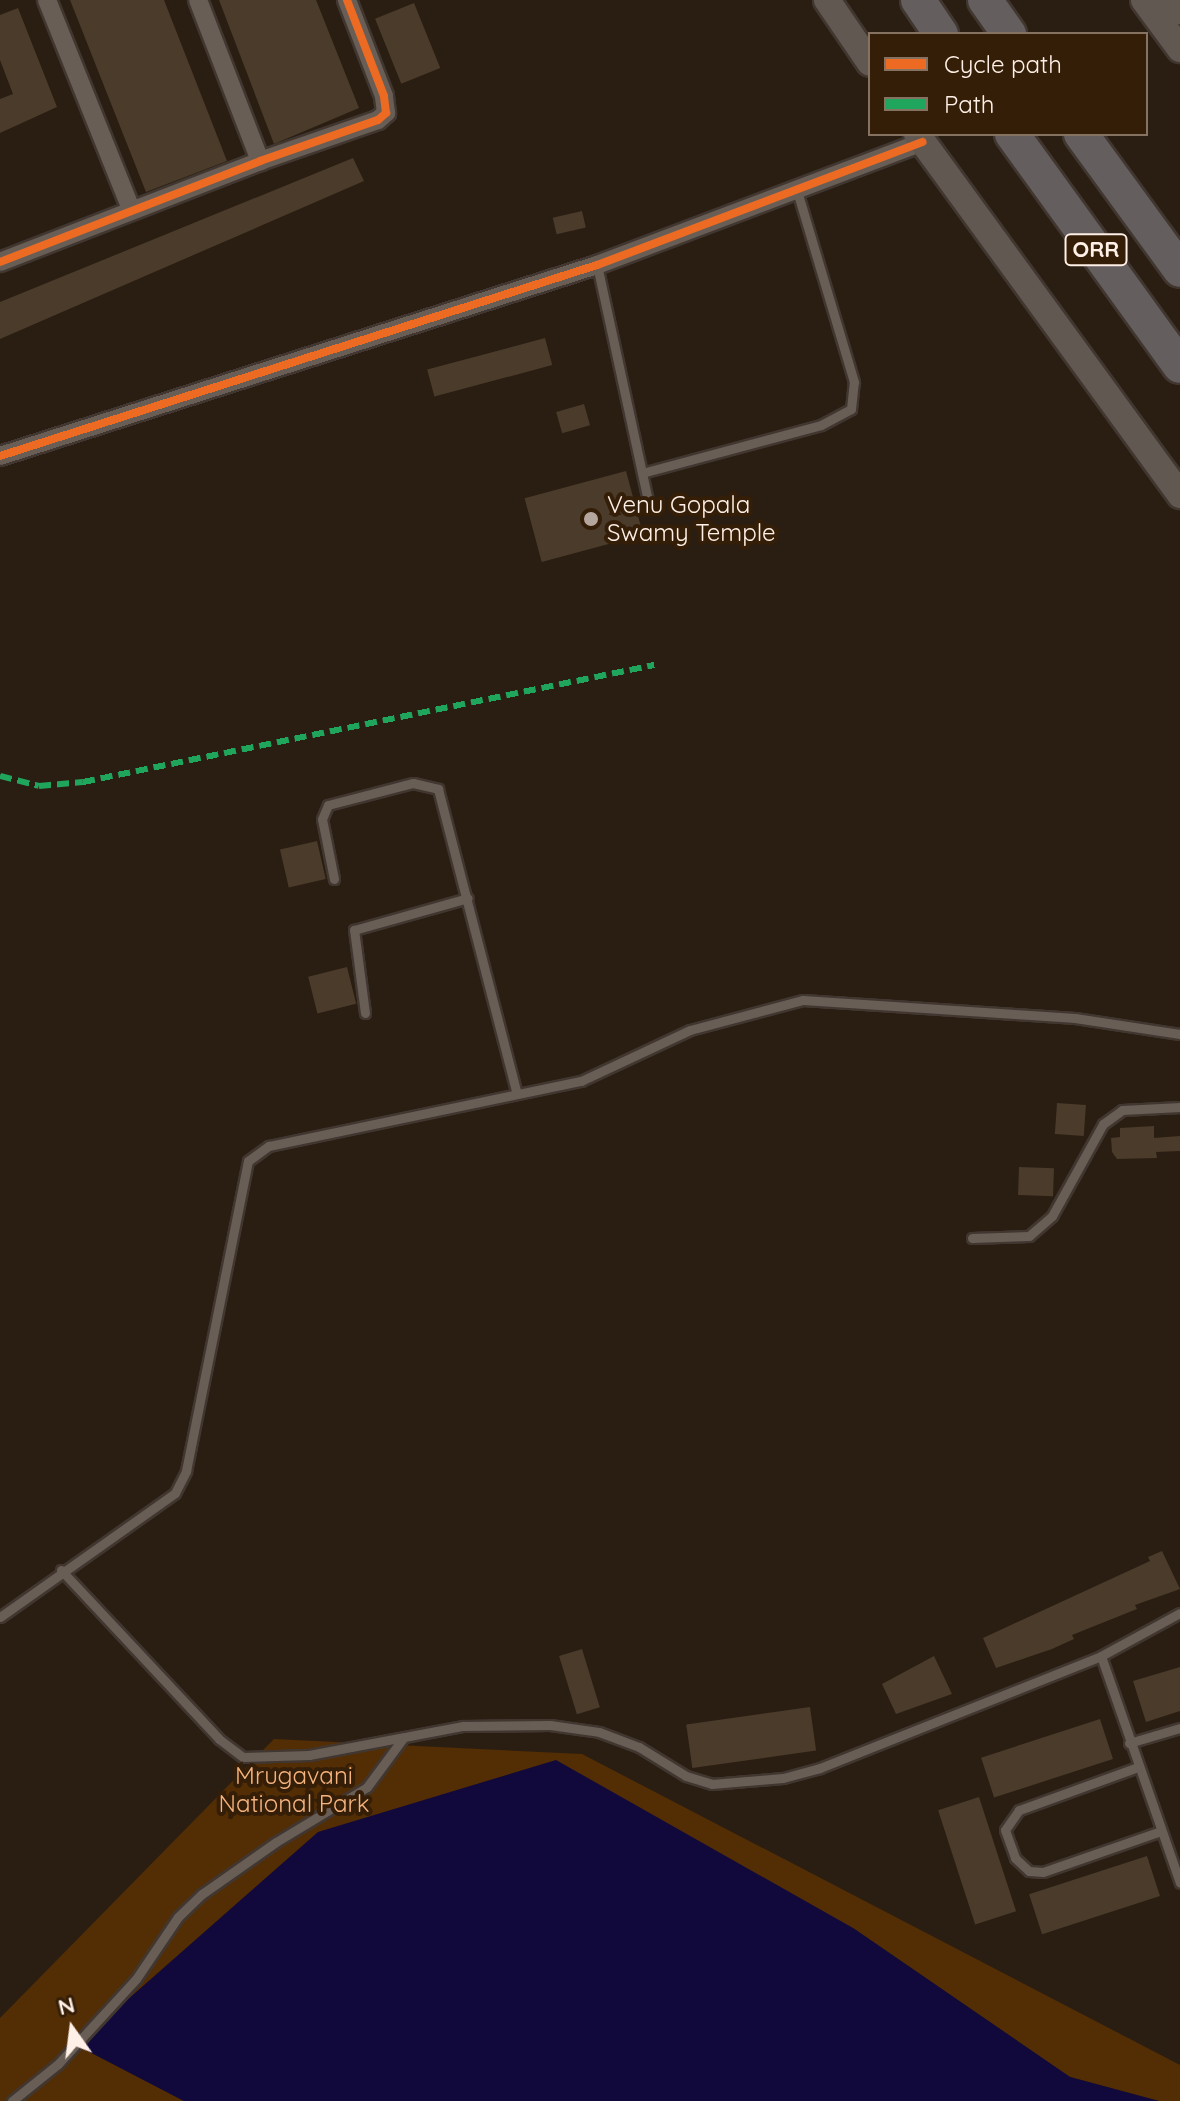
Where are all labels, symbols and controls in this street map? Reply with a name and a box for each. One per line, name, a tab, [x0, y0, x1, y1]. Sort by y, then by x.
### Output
legend	[868, 32, 1148, 136]
text: Cycle path	[944, 49, 1062, 79]
text: Path	[944, 89, 995, 119]
road number: ORR	[1064, 232, 1128, 268]
place label: Venu Gopala Swamy Temple	[607, 491, 776, 547]
marker: Venu Gopala Swamy Temple	[582, 510, 600, 528]
park label: Mrugavani National Park	[218, 1762, 370, 1818]
north arrow	[32, 1989, 112, 2069]
text: N	[55, 1990, 77, 2021]

